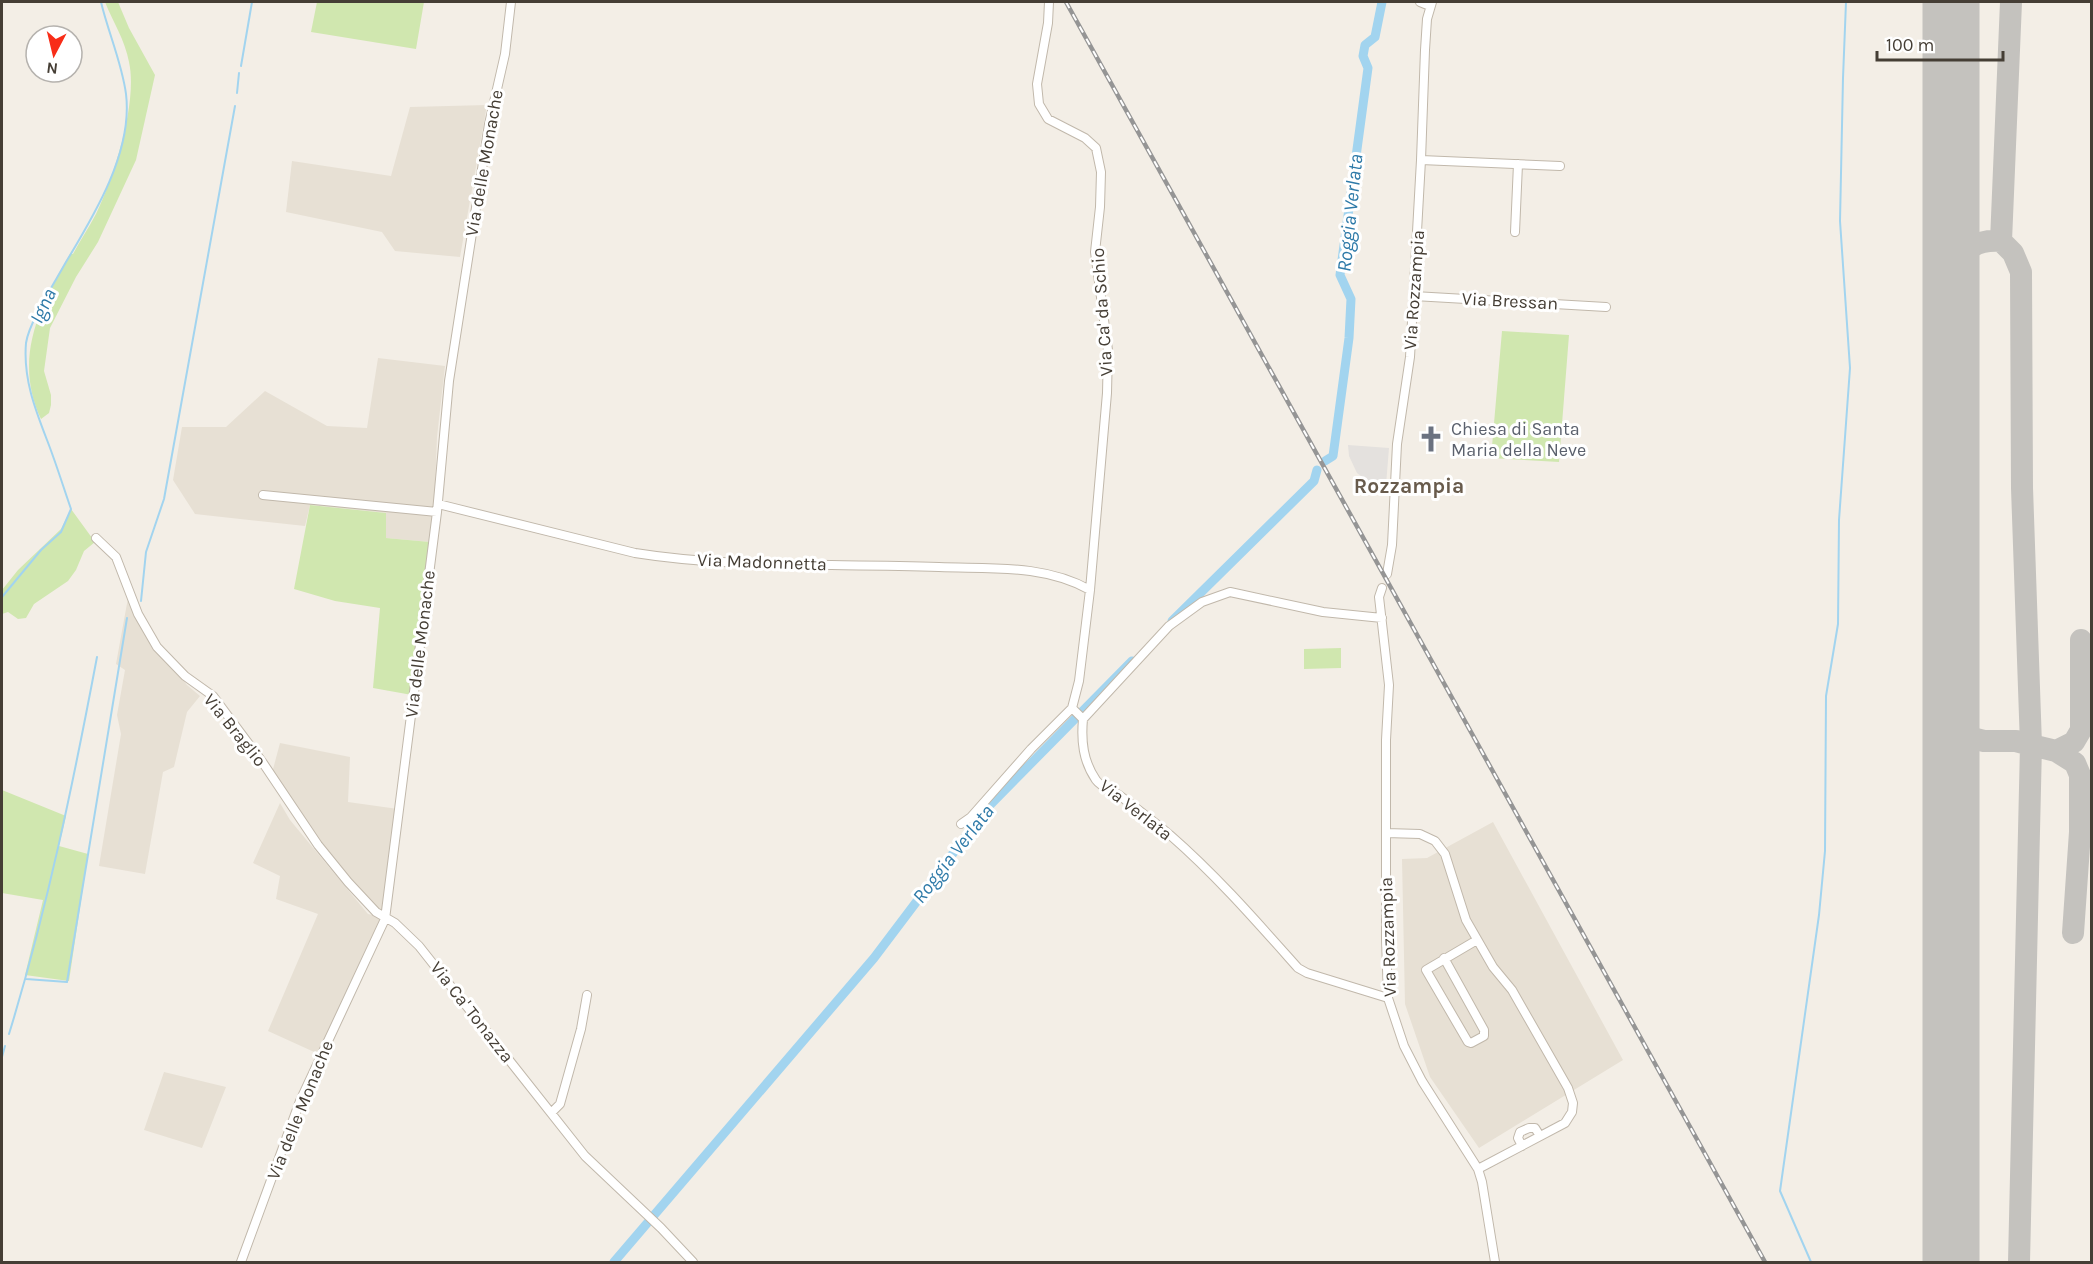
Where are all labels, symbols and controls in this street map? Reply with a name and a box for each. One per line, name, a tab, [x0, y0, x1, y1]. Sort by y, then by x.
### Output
north arrow	[24, 24, 84, 84]
scale bar	[1877, 24, 2003, 62]
text: 100 m	[1886, 34, 1934, 56]
text: N	[45, 58, 59, 79]
street label: Via delle Monache	[460, 88, 508, 238]
water label: Roggia Verlata	[1332, 153, 1368, 273]
street label: Via Rozzampia	[1399, 229, 1429, 351]
street label: Via Ca' da Schio	[1087, 247, 1117, 377]
water label: Igna	[25, 285, 61, 327]
street label: Via Bressan	[1461, 287, 1559, 315]
place label: Chiesa di Santa Maria della Neve	[1451, 418, 1586, 461]
church icon: Chiesa di Santa Maria della Neve	[1416, 424, 1446, 454]
district label: Rozzampia	[1354, 474, 1464, 498]
street label: Via Madonnetta	[697, 549, 827, 575]
street label: Via delle Monache	[400, 569, 440, 719]
street label: Via Braglio	[199, 689, 271, 771]
street label: Via Verlata	[1095, 775, 1177, 845]
water label: Roggia Verlata	[907, 800, 999, 908]
street label: Via Rozzampia	[1375, 877, 1401, 997]
street label: Via Ca' Tonazza	[426, 957, 518, 1067]
street label: Via delle Monache	[262, 1037, 338, 1183]

